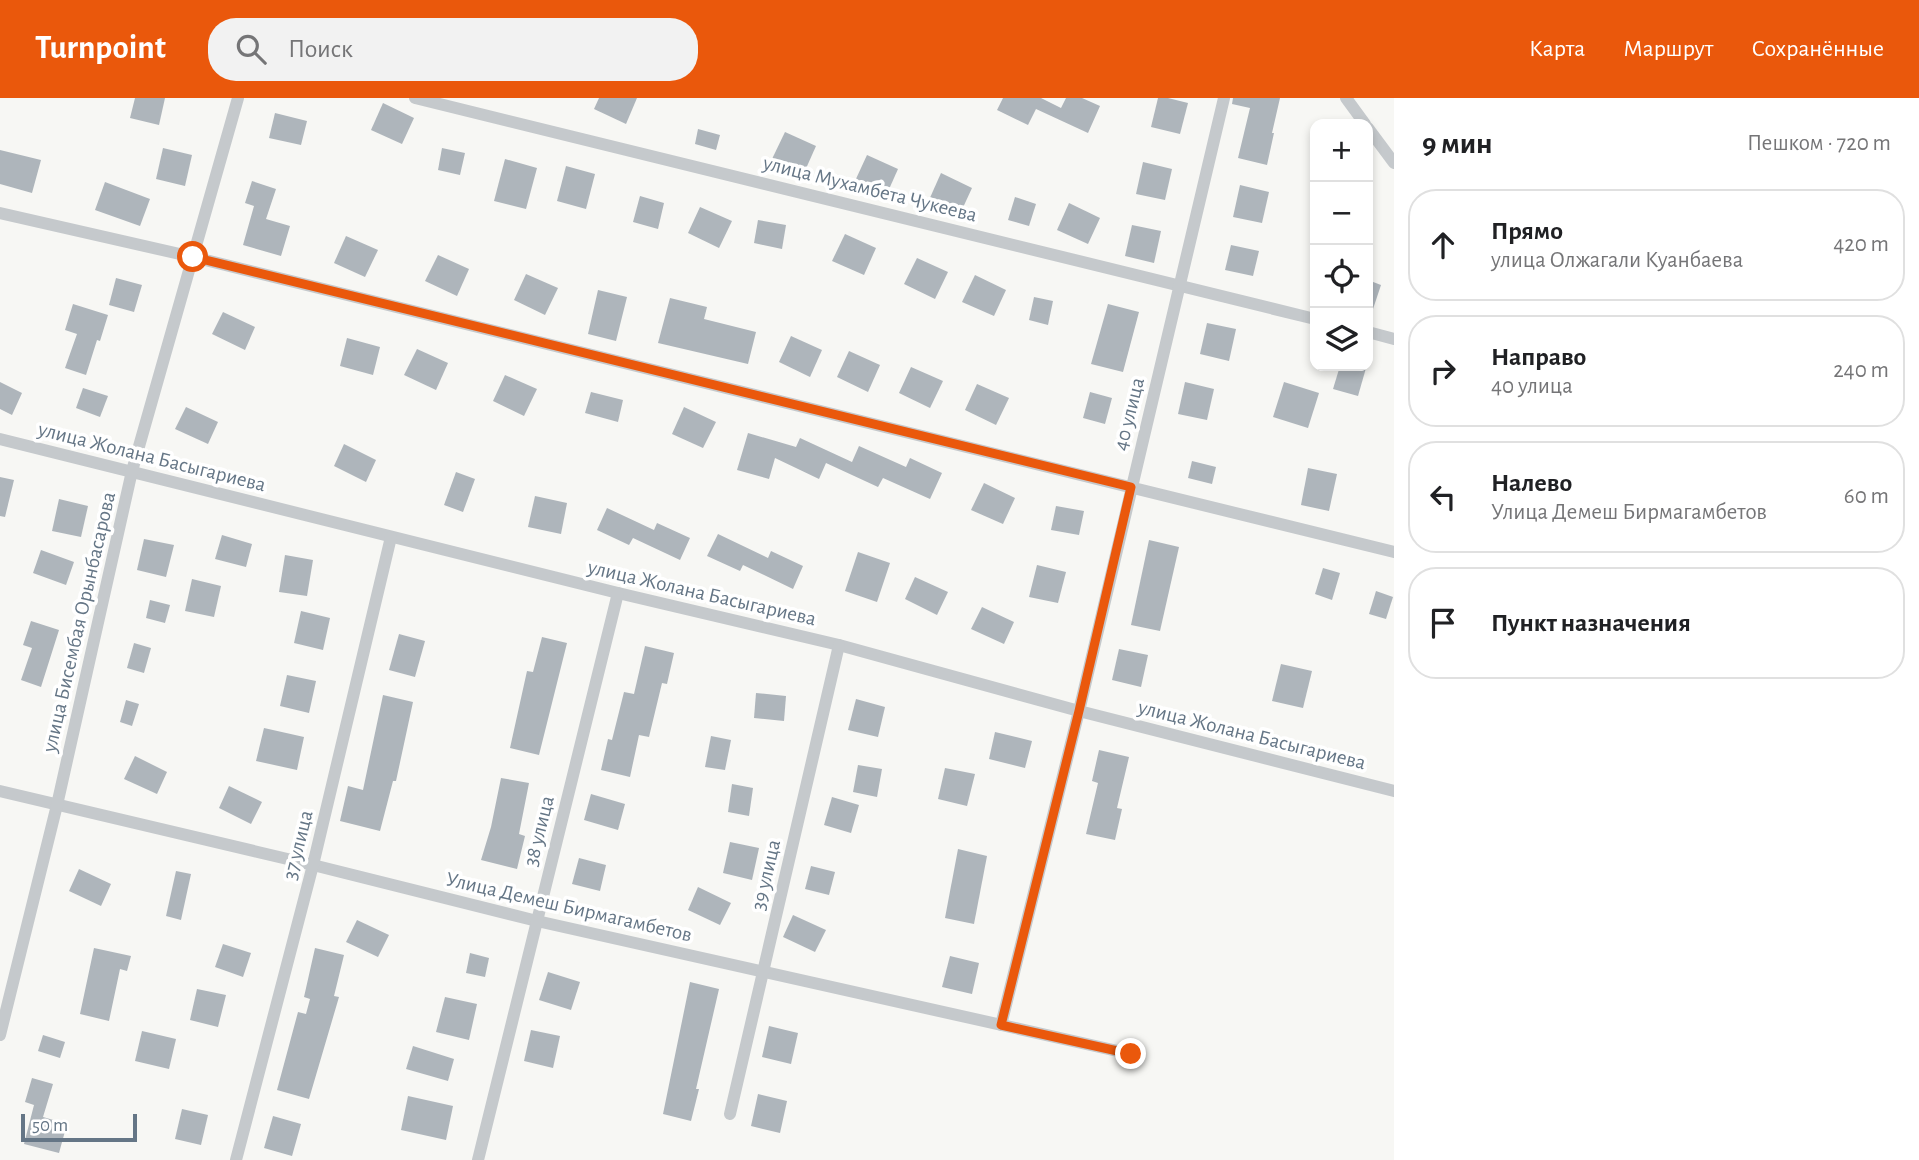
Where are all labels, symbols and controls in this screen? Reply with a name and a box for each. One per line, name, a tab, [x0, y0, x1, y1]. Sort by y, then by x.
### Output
search box	[208, 18, 698, 81]
icon: search	[232, 30, 270, 68]
text: Turnpoint	[35, 32, 166, 65]
text: Поиск	[288, 36, 353, 62]
text: Карта	[1529, 37, 1585, 61]
text: Маршрут	[1623, 37, 1713, 61]
text: Сохранённые	[1751, 37, 1884, 61]
map controls	[1310, 119, 1373, 371]
button: +	[1310, 119, 1373, 182]
text: 9 мин	[1422, 129, 1493, 159]
text: Пешком · 720 m	[1747, 132, 1891, 155]
street label: улица Мухамбета Чукеева	[760, 152, 979, 226]
button: −	[1310, 182, 1373, 245]
text: Прямо	[1491, 218, 1563, 244]
icon: ahead	[1424, 226, 1462, 264]
text: 420 m	[1833, 233, 1889, 256]
route start	[177, 241, 208, 272]
button: locate	[1310, 245, 1373, 308]
text: улица Олжагали Куанбаева	[1491, 249, 1743, 272]
button: layers	[1310, 308, 1373, 371]
text: Направо	[1491, 344, 1586, 370]
icon: right	[1424, 352, 1462, 390]
text: 240 m	[1833, 359, 1889, 382]
street label: 40 улица	[1110, 375, 1148, 453]
text: 40 улица	[1491, 375, 1573, 398]
street label: улица Жолана Басыгариева	[35, 418, 268, 496]
text: Налево	[1491, 470, 1572, 496]
icon: left	[1424, 478, 1462, 516]
text: 60 m	[1844, 485, 1889, 508]
street label: улица Бисембая Орынбасарова	[39, 489, 119, 755]
text: Улица Демеш Бирмагамбетов	[1491, 501, 1767, 524]
street label: улица Жолана Басыгариева	[585, 556, 819, 630]
icon: arrive	[1424, 604, 1462, 642]
text: Пункт назначения	[1491, 610, 1691, 636]
street label: улица Жолана Басыгариева	[1135, 696, 1368, 774]
street label: 38 улица	[520, 793, 558, 869]
street label: 37 улица	[279, 808, 317, 882]
street label: 39 улица	[748, 837, 784, 912]
street label: Улица Демеш Бирмагамбетов	[444, 868, 694, 946]
route end	[1115, 1038, 1146, 1069]
scale bar	[21, 1111, 136, 1143]
text: 50 m	[32, 1116, 68, 1135]

